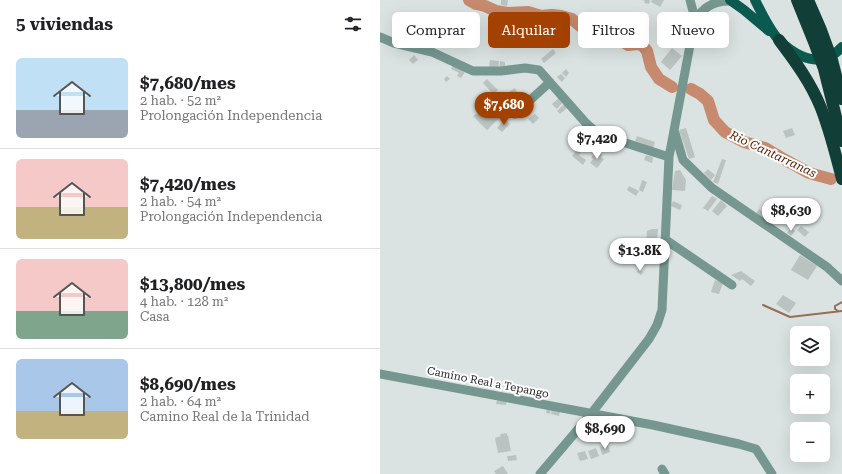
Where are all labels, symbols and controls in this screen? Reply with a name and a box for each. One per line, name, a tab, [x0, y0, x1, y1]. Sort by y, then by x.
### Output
chip: Comprar	[392, 12, 480, 48]
chip: Alquilar	[488, 12, 570, 48]
chip: Filtros	[578, 12, 649, 48]
chip: Nuevo	[657, 12, 729, 48]
icon: filters	[342, 13, 364, 35]
text: 5 viviendas	[16, 14, 113, 34]
text: $7,680/mes	[140, 73, 236, 93]
icon: home	[48, 74, 96, 122]
pin: $7,680	[471, 92, 537, 126]
text: 2 hab. · 52 m²	[140, 93, 221, 108]
text: $7,680	[484, 97, 524, 112]
text: Prolongación Independencia	[140, 108, 322, 123]
pin: $7,420	[564, 126, 630, 160]
water label: Rio Cantarranas	[727, 127, 819, 180]
text: $7,420	[577, 131, 617, 146]
text: $7,420/mes	[140, 174, 236, 194]
icon: home	[48, 175, 96, 223]
text: 2 hab. · 54 m²	[140, 194, 221, 209]
pin: $8,630	[758, 198, 824, 232]
text: $8,630	[771, 203, 811, 218]
text: Prolongación Independencia	[140, 209, 322, 224]
pin: $13.8K	[607, 238, 673, 272]
text: $13.8K	[618, 243, 662, 258]
text: $13,800/mes	[140, 274, 245, 294]
icon: home	[48, 275, 96, 323]
text: 4 hab. · 128 m²	[140, 294, 228, 309]
text: Casa	[140, 309, 170, 324]
map controls	[790, 326, 830, 462]
button: layers	[790, 326, 830, 366]
street label: Camino Real a Tepango	[426, 364, 550, 401]
text: $8,690/mes	[140, 374, 236, 394]
button: +	[790, 374, 830, 414]
icon: home	[48, 375, 96, 423]
text: 2 hab. · 64 m²	[140, 394, 221, 409]
text: Camino Real de la Trinidad	[140, 409, 310, 424]
pin: $8,690	[572, 416, 638, 450]
text: $8,690	[585, 421, 625, 436]
button: −	[790, 422, 830, 462]

